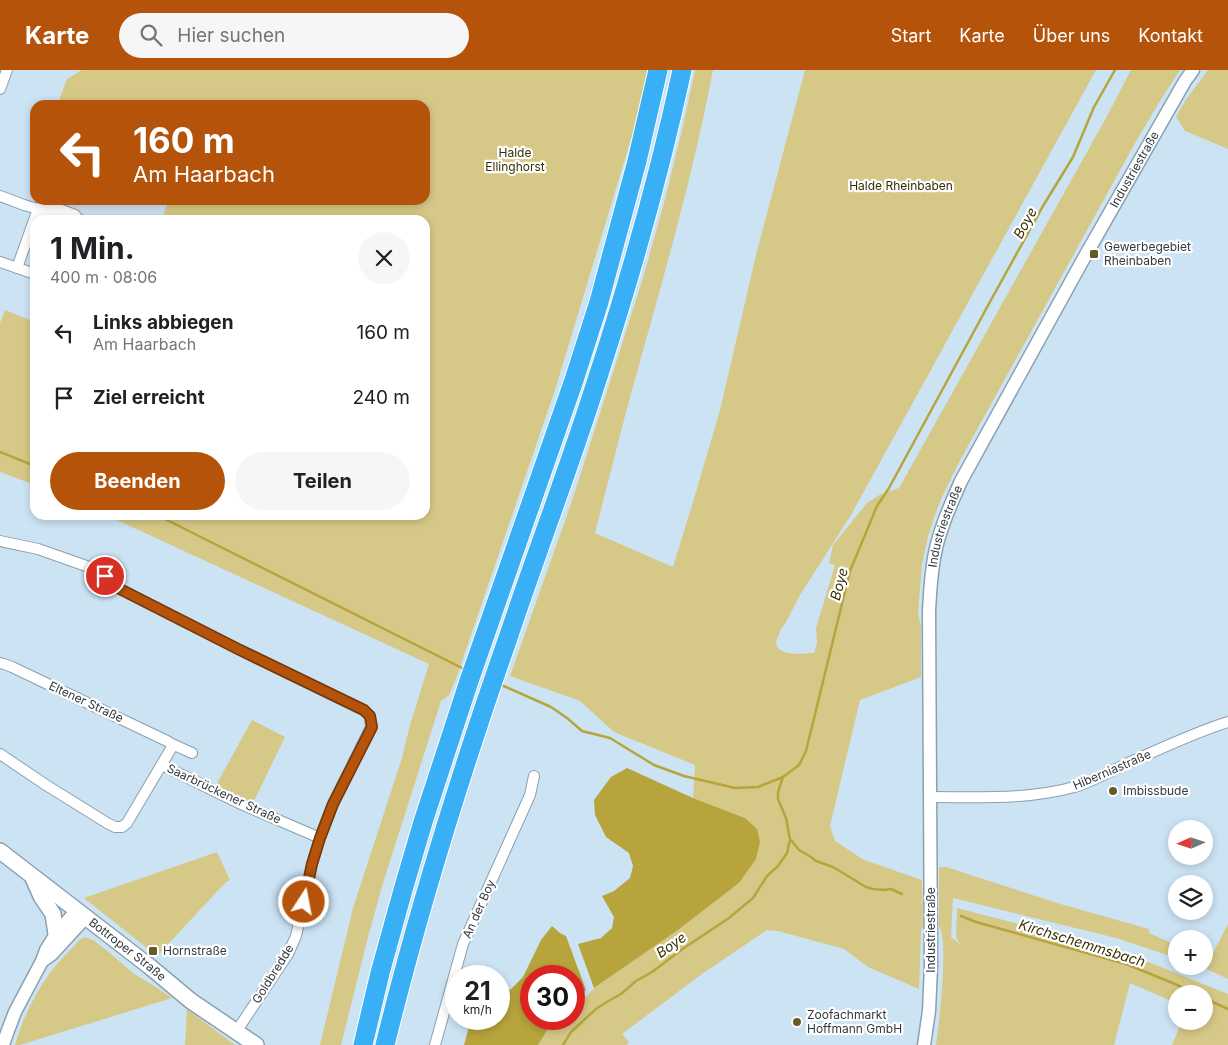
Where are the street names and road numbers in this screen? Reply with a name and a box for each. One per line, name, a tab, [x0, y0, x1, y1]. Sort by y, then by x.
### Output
street label: Industriestraße	[1106, 128, 1162, 210]
street label: Industriestraße	[925, 483, 965, 568]
street label: Eltener Straße	[47, 678, 126, 725]
street label: Hiberniastraße	[1070, 746, 1153, 793]
street label: Saarbrückener Straße	[165, 760, 284, 827]
street label: An der Boy	[459, 877, 498, 940]
street label: Industriestraße	[923, 887, 938, 973]
street label: Bottroper Straße	[86, 914, 169, 984]
street label: Goldbredde	[249, 941, 297, 1006]

